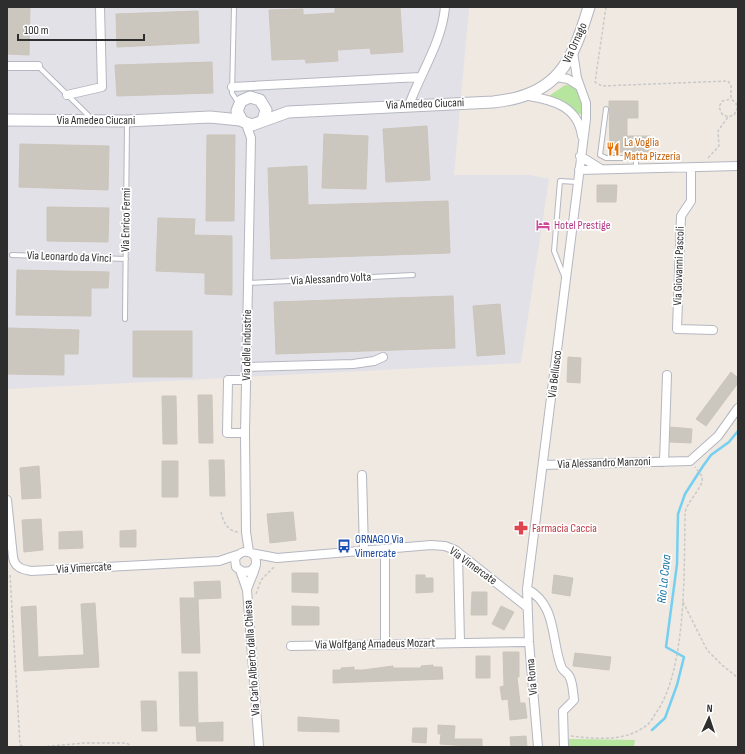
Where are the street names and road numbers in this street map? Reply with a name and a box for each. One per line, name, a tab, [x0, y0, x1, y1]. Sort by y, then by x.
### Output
street label: Via Ornago	[559, 20, 591, 66]
street label: Via Amedeo Ciucani	[386, 95, 464, 113]
street label: Via Amedeo Ciucani	[57, 113, 135, 128]
street label: Via Enrico Fermi	[118, 188, 134, 252]
street label: Via Giovanni Pascoli	[670, 226, 688, 306]
street label: Via Leonardo da Vinci	[27, 248, 111, 266]
street label: Via Alessandro Volta	[291, 269, 372, 289]
street label: Via delle Industrie	[239, 309, 255, 381]
street label: Via Bellusco	[545, 349, 565, 399]
street label: Via Alessandro Manzoni	[557, 454, 651, 472]
street label: Via Vimercate	[446, 544, 500, 588]
street label: Via Vimercate	[56, 559, 112, 577]
street label: Via Carlo Alberto dalla Chiesa	[240, 599, 264, 716]
street label: Via Wolfgang Amadeus Mozart	[315, 635, 436, 653]
street label: Via Roma	[523, 658, 541, 696]

